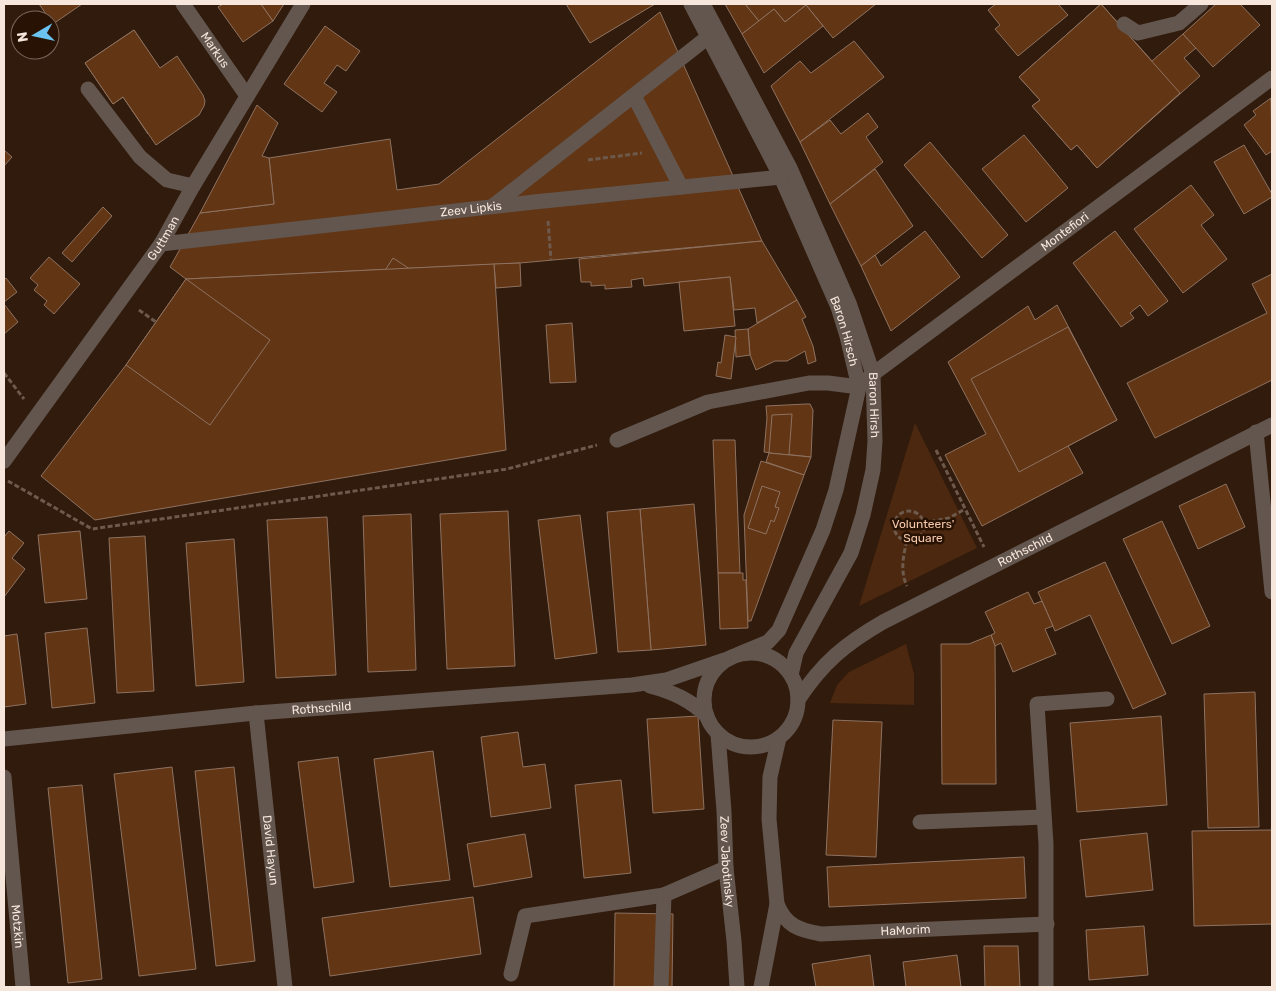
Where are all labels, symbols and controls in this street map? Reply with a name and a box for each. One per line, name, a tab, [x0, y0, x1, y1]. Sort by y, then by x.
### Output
north arrow	[10, 10, 60, 60]
street label: Markus	[198, 29, 232, 70]
text: N	[13, 31, 32, 43]
street label: Zeev Lipkis	[440, 199, 502, 219]
street label: Montefiori	[1038, 209, 1091, 254]
street label: Guttman	[144, 214, 182, 263]
street label: Baron Hirsch	[827, 294, 861, 368]
street label: Baron Hirsh	[866, 372, 882, 438]
park label: Volunteers' Square	[892, 517, 954, 545]
street label: Rothschild	[995, 530, 1055, 570]
street label: Rothschild	[291, 699, 352, 717]
street label: David Hayun	[260, 814, 281, 886]
street label: Zeev Jabotinsky	[717, 816, 737, 908]
street label: Motzkin	[9, 904, 26, 949]
street label: HaMorim	[880, 922, 931, 938]

